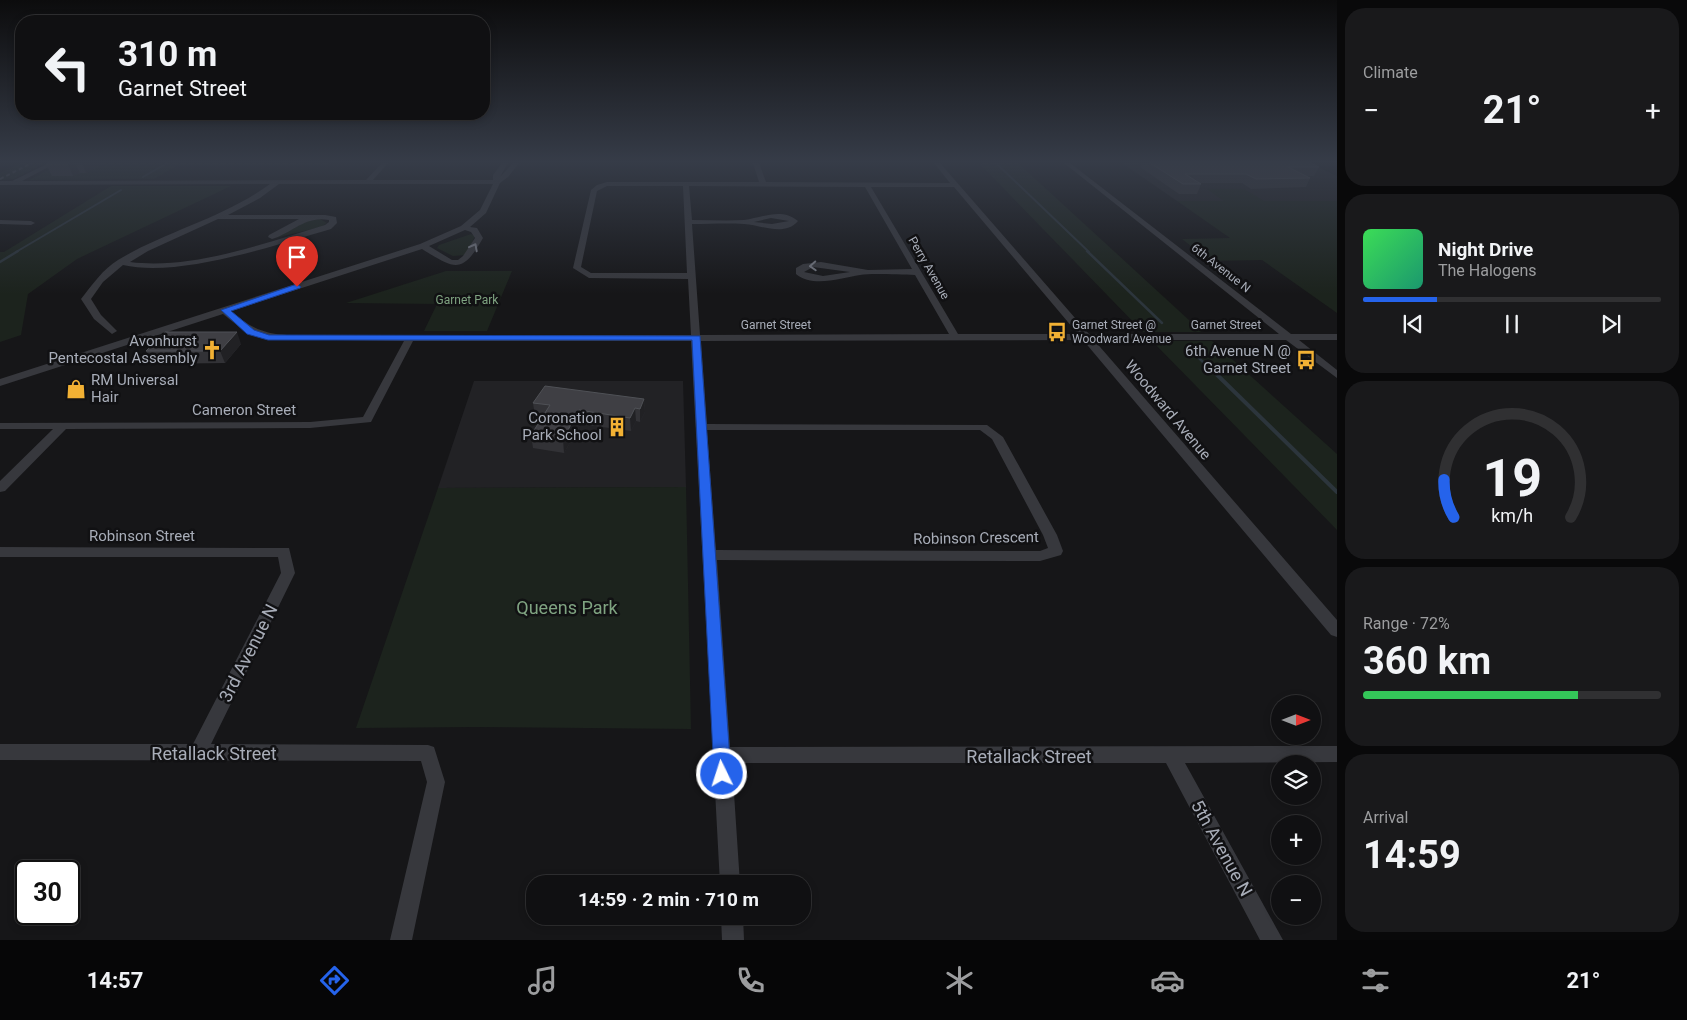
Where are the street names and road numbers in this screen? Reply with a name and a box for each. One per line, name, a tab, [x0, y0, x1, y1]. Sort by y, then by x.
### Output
street label: Perry Avenue	[905, 234, 953, 302]
street label: 6th Avenue N	[1189, 241, 1253, 295]
street label: Garnet Street	[741, 318, 811, 332]
street label: Garnet Street	[1191, 318, 1261, 332]
street label: Woodward Avenue	[1121, 357, 1215, 463]
street label: Cameron Street	[192, 401, 296, 419]
street label: Robinson Street	[89, 527, 195, 545]
street label: Robinson Crescent	[913, 528, 1039, 548]
street label: 3rd Avenue N	[214, 601, 282, 705]
street label: Retallack Street	[151, 743, 277, 764]
street label: Retallack Street	[966, 746, 1092, 767]
street label: 5th Avenue N	[1187, 796, 1257, 900]

